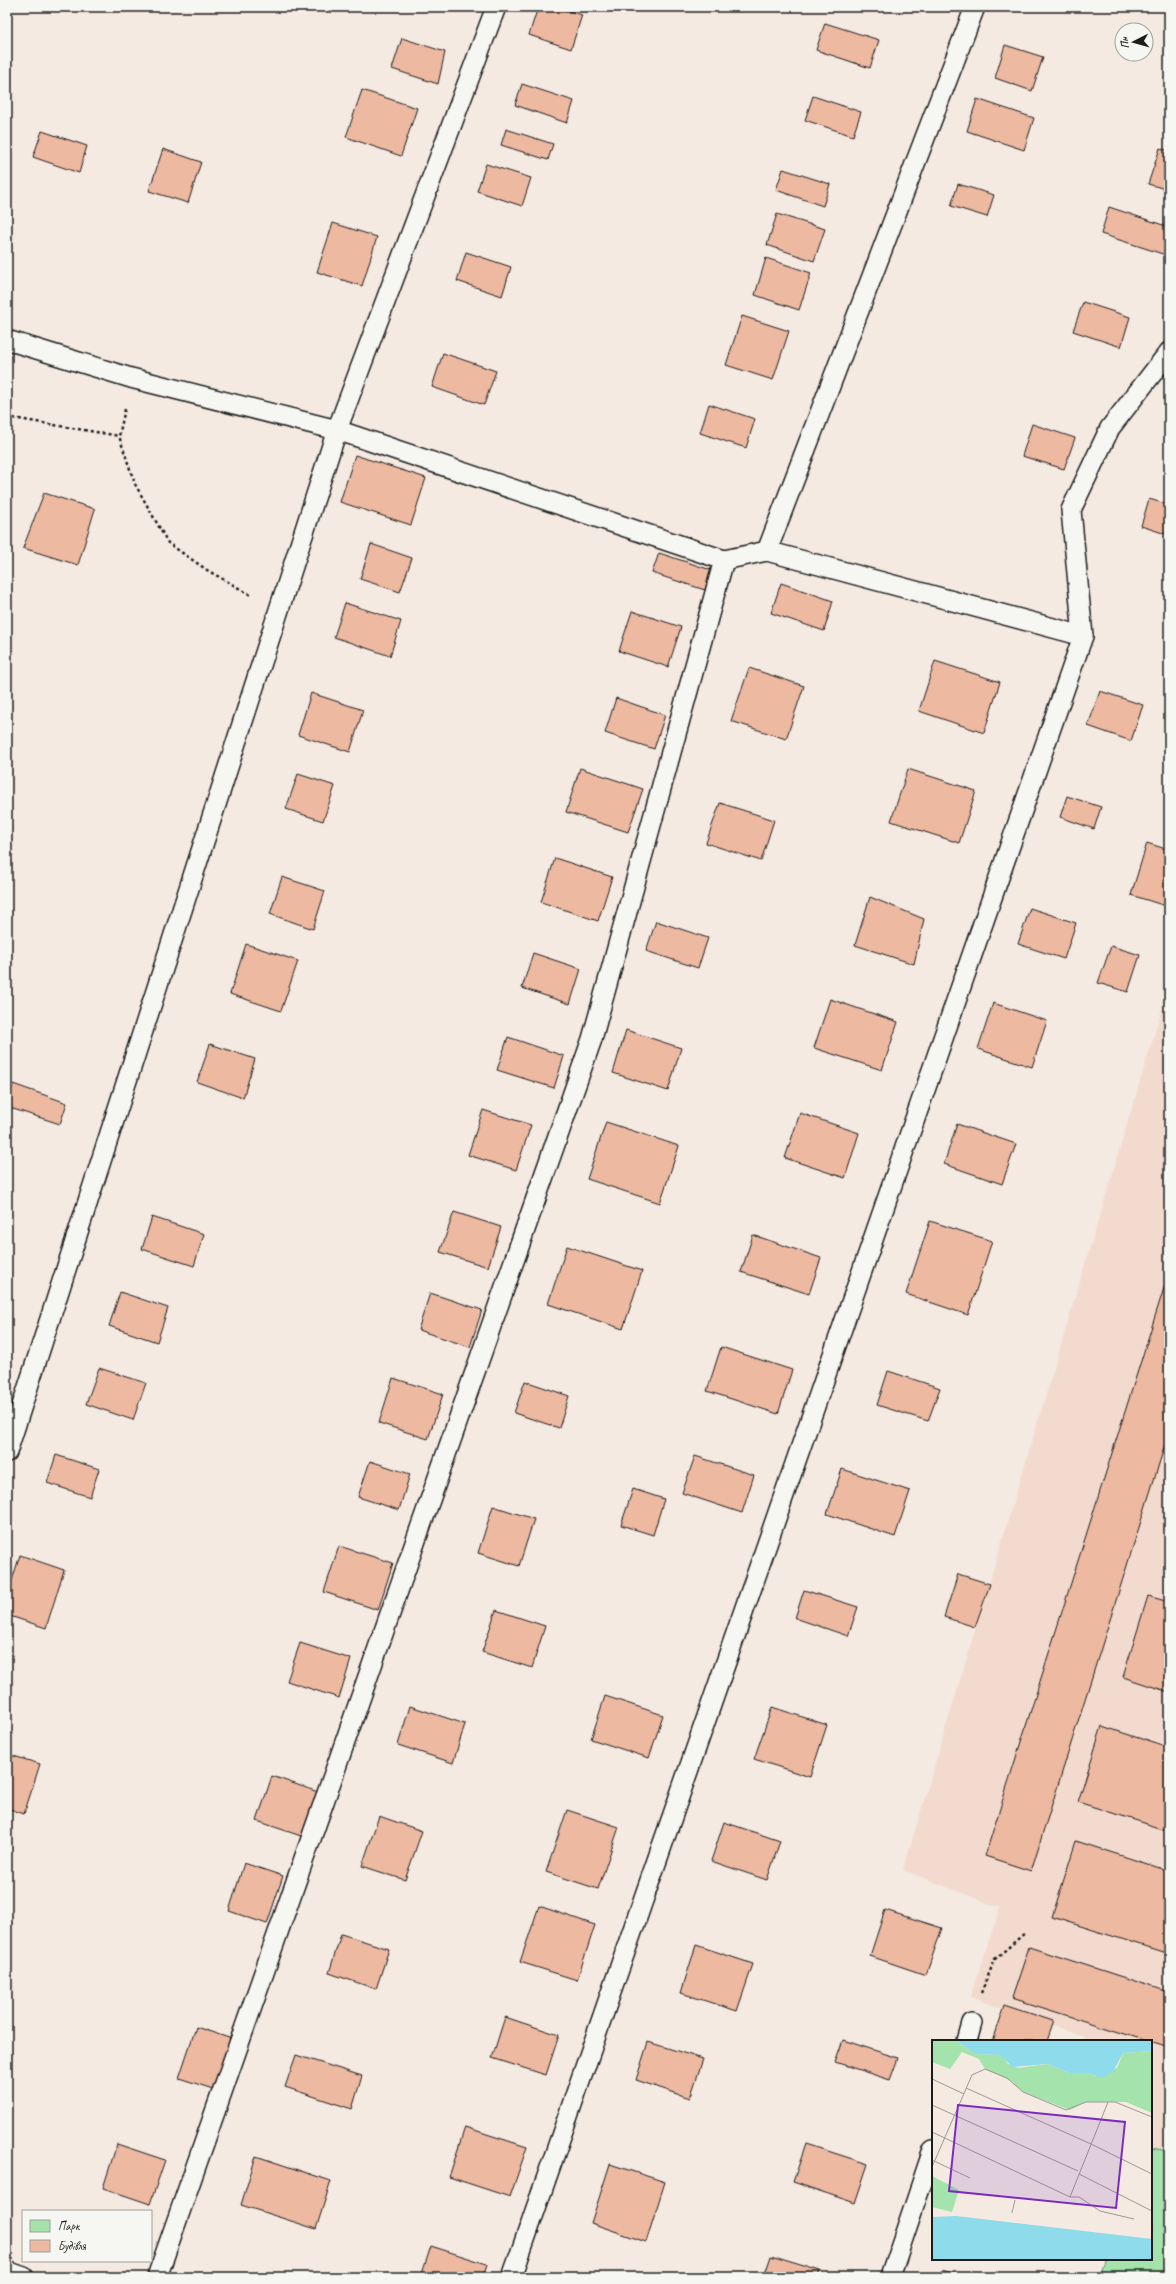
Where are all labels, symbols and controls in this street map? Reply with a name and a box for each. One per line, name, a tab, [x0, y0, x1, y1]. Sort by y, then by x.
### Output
north arrow	[1114, 22, 1154, 62]
text: Пн	[1116, 35, 1132, 50]
inset map	[932, 2040, 1152, 2260]
legend	[22, 2210, 152, 2262]
text: Парк	[58, 2218, 81, 2234]
text: Будівля	[58, 2238, 87, 2254]

